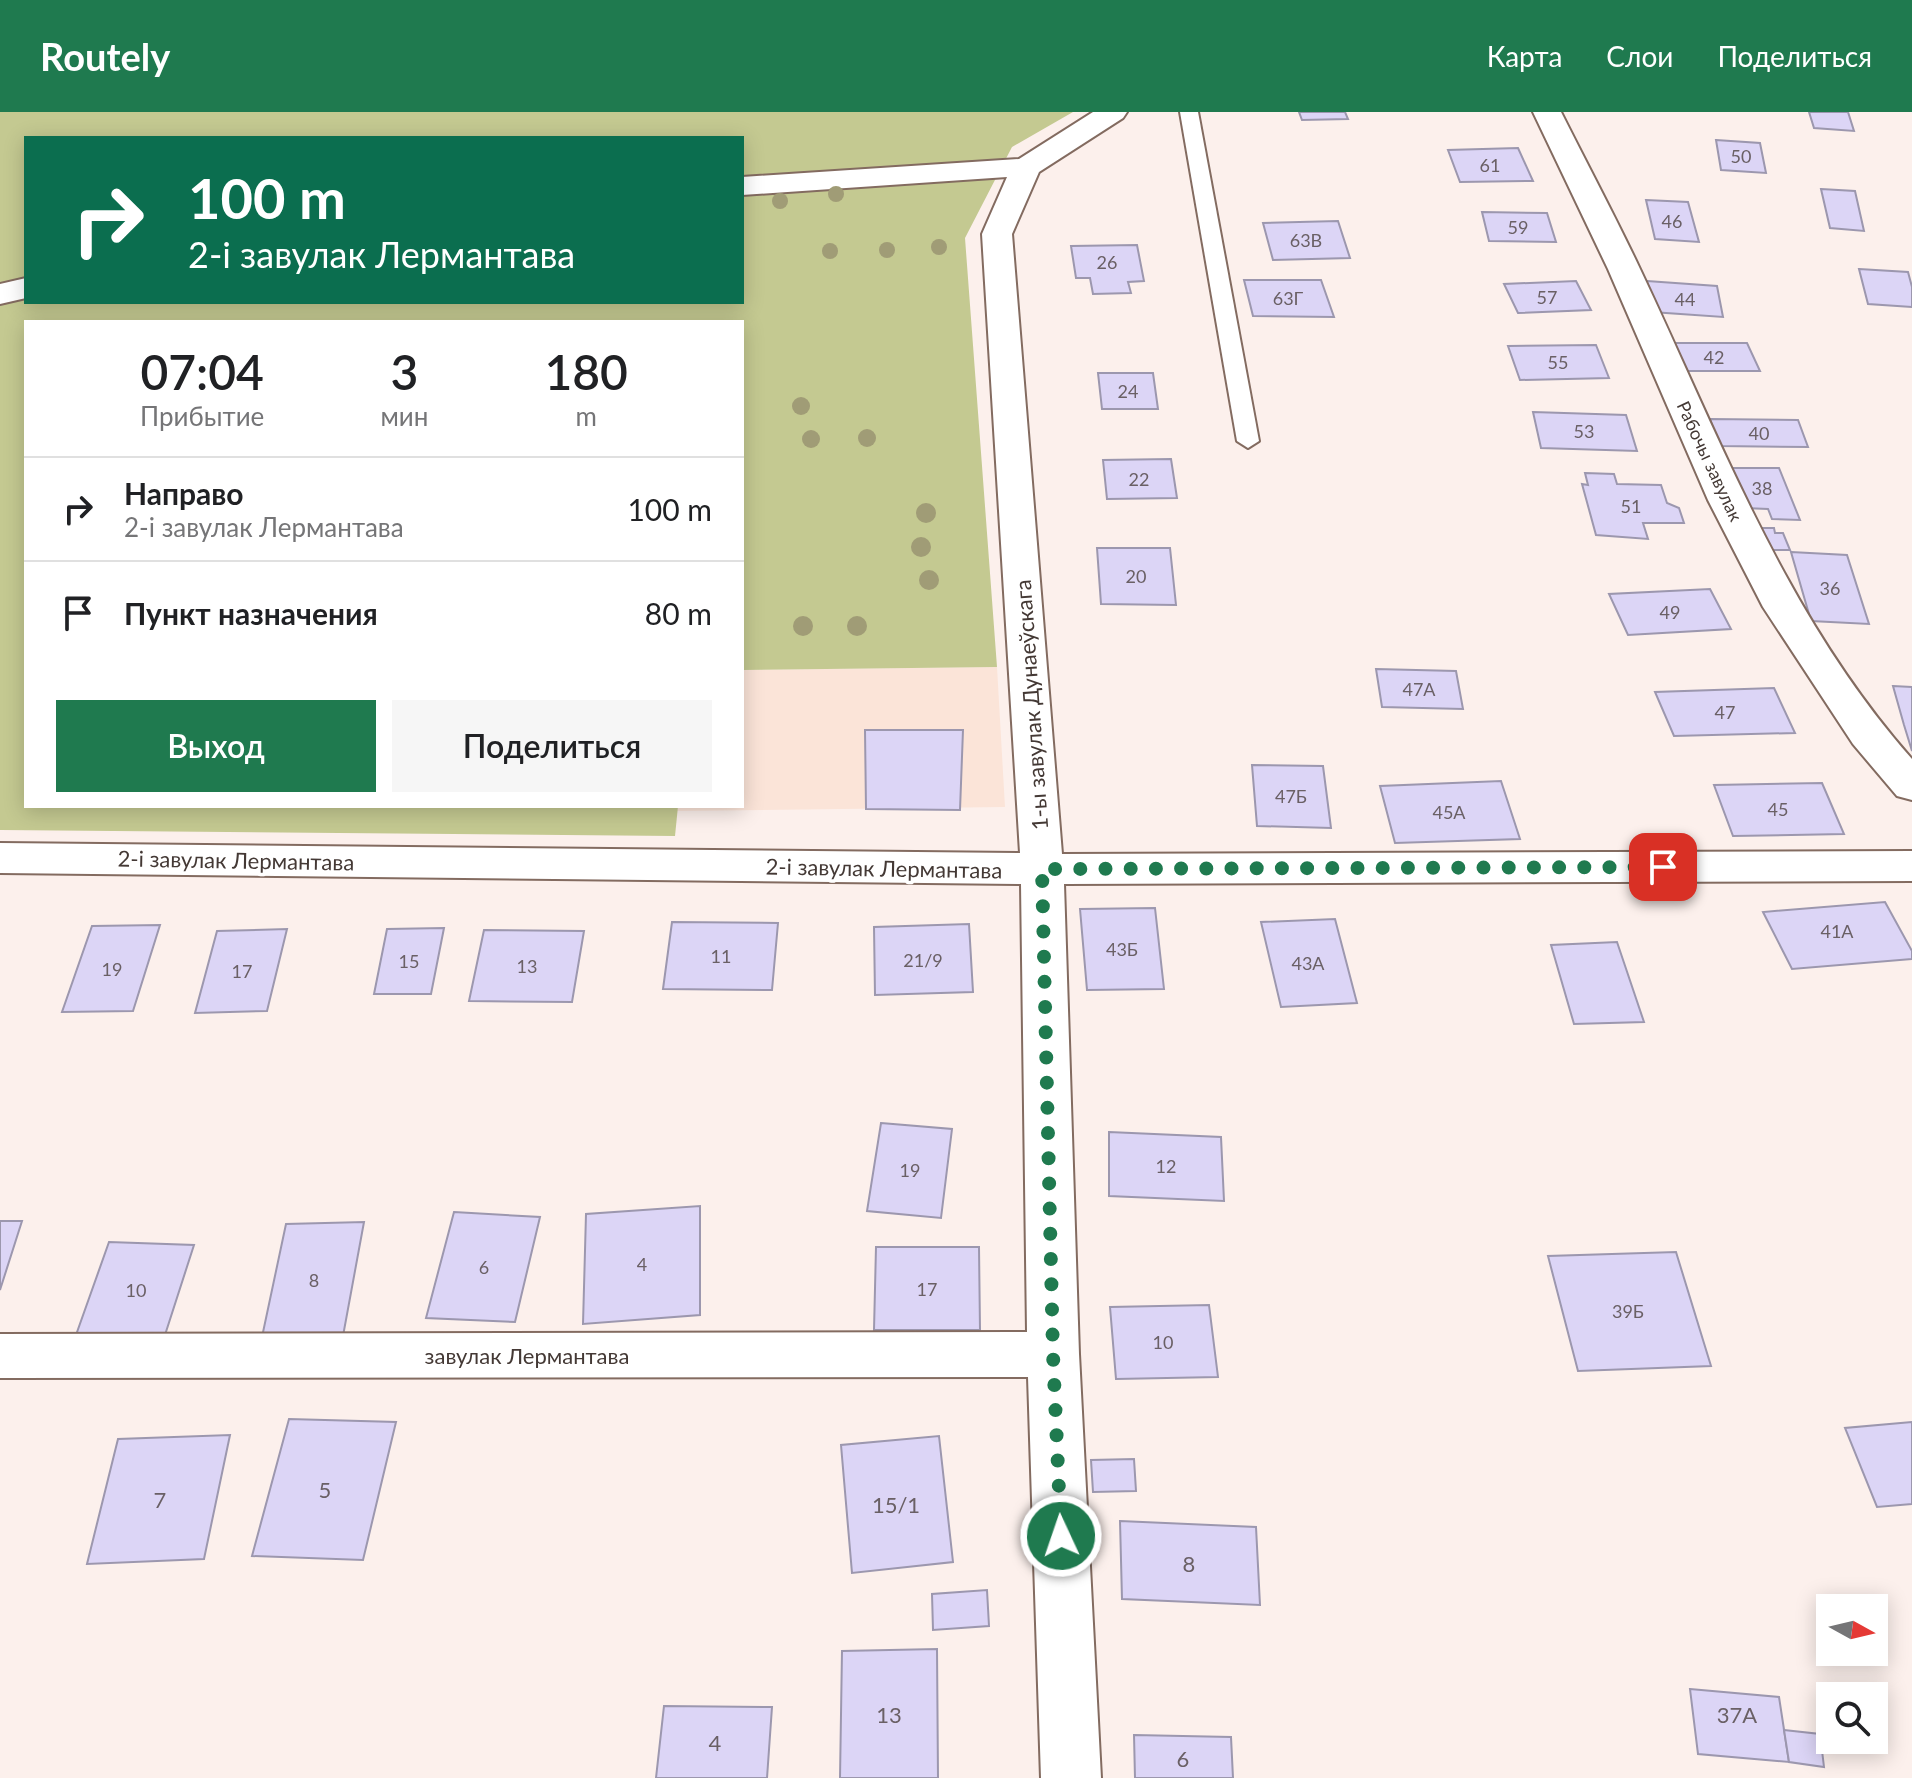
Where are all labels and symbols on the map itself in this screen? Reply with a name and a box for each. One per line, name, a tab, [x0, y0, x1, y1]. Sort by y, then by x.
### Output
house number: 50	[1731, 145, 1751, 167]
house number: 61	[1480, 154, 1500, 176]
house number: 46	[1662, 210, 1682, 232]
house number: 59	[1508, 216, 1528, 238]
house number: 63В	[1290, 229, 1322, 251]
house number: 26	[1097, 251, 1117, 273]
house number: 57	[1537, 286, 1557, 308]
house number: 63Г	[1273, 287, 1304, 309]
house number: 44	[1675, 288, 1695, 310]
house number: 42	[1704, 346, 1724, 368]
house number: 55	[1548, 351, 1568, 373]
house number: 24	[1118, 380, 1138, 402]
street label: Рабочы завулак	[1673, 397, 1748, 525]
house number: 53	[1574, 420, 1594, 442]
house number: 40	[1749, 422, 1769, 444]
house number: 22	[1129, 468, 1149, 490]
house number: 38	[1752, 477, 1772, 499]
house number: 51	[1621, 495, 1641, 517]
house number: 20	[1126, 565, 1146, 587]
house number: 36	[1820, 577, 1840, 599]
street label: 1-ы завулак Дунаеўскага	[1009, 579, 1053, 831]
house number: 49	[1660, 601, 1680, 623]
house number: 47А	[1402, 678, 1436, 700]
house number: 47	[1715, 701, 1735, 723]
house number: 47Б	[1275, 785, 1307, 807]
house number: 45	[1768, 798, 1788, 820]
house number: 45А	[1432, 801, 1466, 823]
pin	[1629, 833, 1697, 901]
street label: 2-і завулак Лермантава	[117, 844, 355, 876]
street label: 2-і завулак Лермантава	[765, 852, 1003, 884]
house number: 41А	[1820, 920, 1854, 942]
house number: 43Б	[1106, 938, 1138, 960]
house number: 11	[711, 945, 731, 967]
house number: 21/9	[903, 949, 943, 971]
house number: 15	[399, 950, 419, 972]
house number: 43А	[1291, 952, 1325, 974]
house number: 13	[517, 955, 537, 977]
house number: 19	[102, 958, 122, 980]
house number: 17	[232, 960, 252, 982]
house number: 12	[1156, 1155, 1176, 1177]
house number: 19	[900, 1159, 920, 1181]
house number: 4	[637, 1253, 647, 1275]
house number: 6	[479, 1256, 489, 1278]
house number: 8	[309, 1269, 319, 1291]
house number: 17	[917, 1278, 937, 1300]
house number: 10	[126, 1279, 146, 1301]
house number: 39Б	[1612, 1300, 1644, 1322]
house number: 10	[1153, 1331, 1173, 1353]
street label: завулак Лермантава	[425, 1342, 629, 1369]
house number: 5	[319, 1476, 331, 1503]
house number: 7	[154, 1486, 166, 1513]
house number: 15/1	[872, 1491, 920, 1518]
position arrow	[1019, 1494, 1103, 1578]
house number: 8	[1183, 1550, 1195, 1577]
north arrow	[1816, 1594, 1888, 1666]
house number: 13	[876, 1701, 902, 1728]
house number: 37А	[1717, 1701, 1757, 1728]
house number: 4	[709, 1729, 722, 1756]
house number: 6	[1177, 1745, 1189, 1772]

